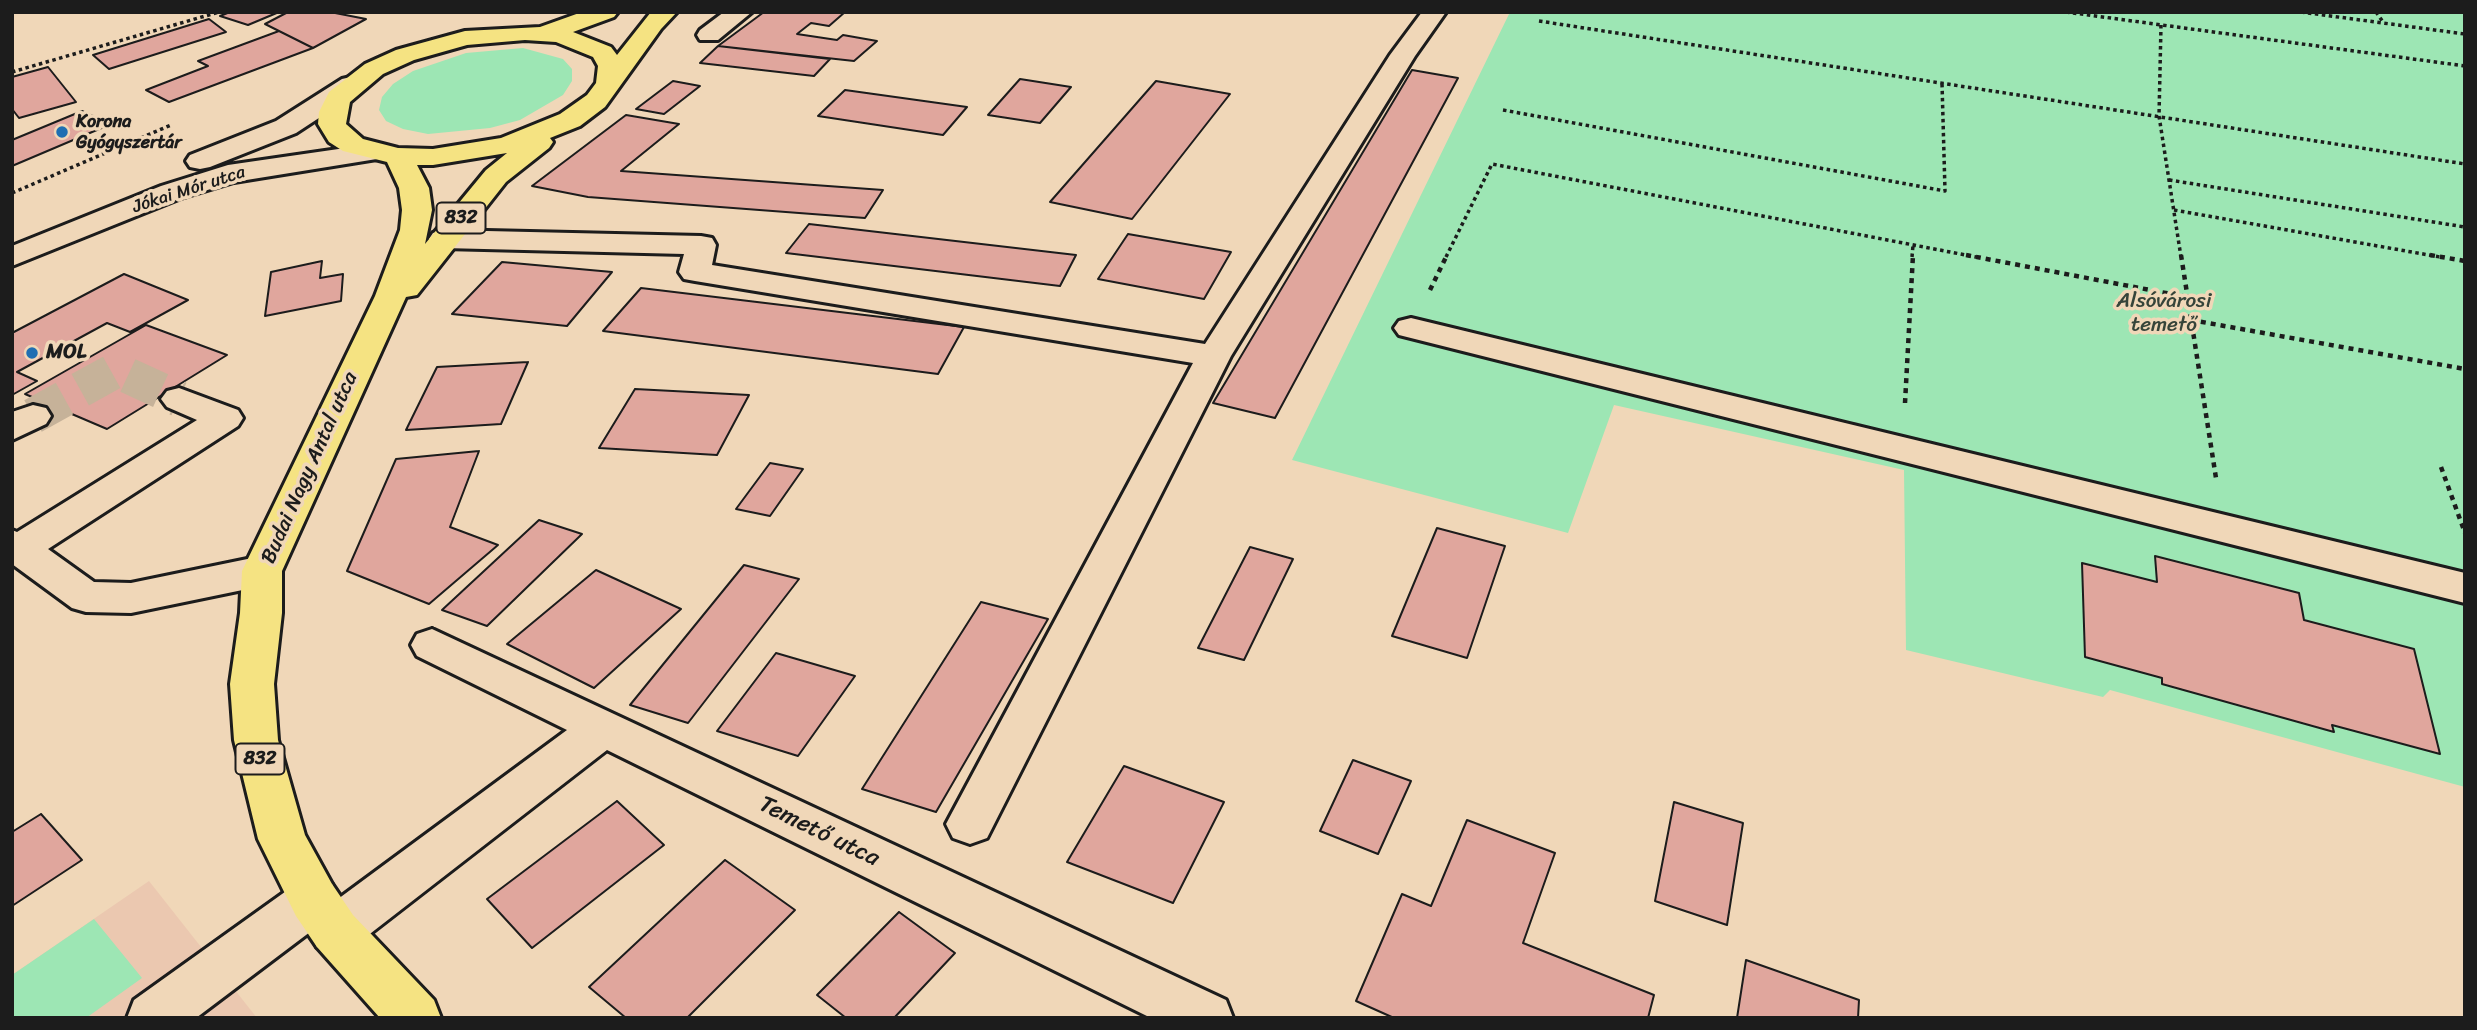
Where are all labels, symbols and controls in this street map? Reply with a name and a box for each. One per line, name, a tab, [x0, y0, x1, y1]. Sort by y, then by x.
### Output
place label: Korona Gyógyszertár	[76, 111, 182, 154]
marker: Korona Gyógyszertár	[54, 124, 70, 140]
street label: Jókai Mór utca	[130, 162, 248, 218]
road number: 832	[436, 202, 486, 233]
park label: Alsóvárosi temető	[2116, 289, 2212, 339]
place label: MOL	[46, 340, 86, 366]
marker: MOL	[24, 345, 40, 361]
street label: Budai Nagy Antal utca	[256, 368, 364, 568]
road number: 832	[236, 744, 284, 774]
street label: Temető utca	[754, 790, 884, 874]

